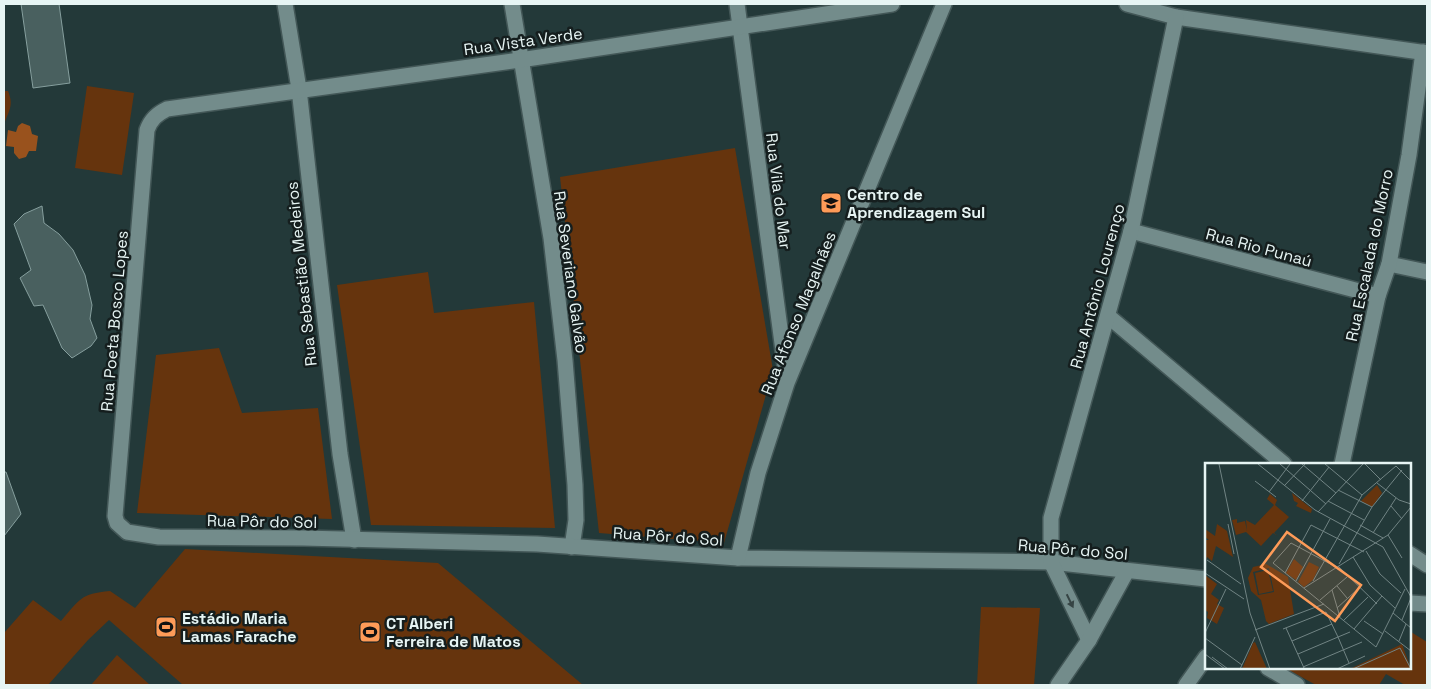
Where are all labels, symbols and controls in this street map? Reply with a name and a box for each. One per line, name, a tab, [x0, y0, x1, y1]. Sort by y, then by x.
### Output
street label: Rua Vista Verde	[462, 23, 584, 60]
street label: Rua Vila do Mar	[761, 132, 796, 251]
street label: Rua Escalada do Morro	[1341, 167, 1398, 343]
street label: Rua Sebastião Medeiros	[281, 181, 322, 367]
place label: Centro de Aprendizagem Sul	[847, 184, 985, 223]
street label: Rua Severiano Galvão	[549, 189, 592, 355]
school or university icon: Centro de Aprendizagem Sul	[819, 191, 843, 215]
street label: Rua Antônio Lourenço	[1065, 201, 1130, 371]
street label: Rua Rio Punaú	[1203, 223, 1314, 272]
street label: Rua Afonso Magalhães	[756, 228, 841, 398]
street label: Rua Poeta Bosco Lopes	[96, 230, 133, 412]
inset map	[1205, 463, 1411, 669]
street label: Rua Pôr do Sol	[207, 510, 317, 533]
street label: Rua Pôr do Sol	[612, 522, 724, 551]
street label: Rua Pôr do Sol	[1017, 534, 1129, 565]
one-way arrow	[1066, 594, 1074, 608]
place label: Estádio Maria Lamas Farache	[182, 608, 297, 647]
place label: CT Alberi Ferreira de Matos	[386, 613, 521, 652]
sports icon: Estádio Maria Lamas Farache	[154, 615, 178, 639]
sports icon: CT Alberi Ferreira de Matos	[358, 620, 382, 644]

